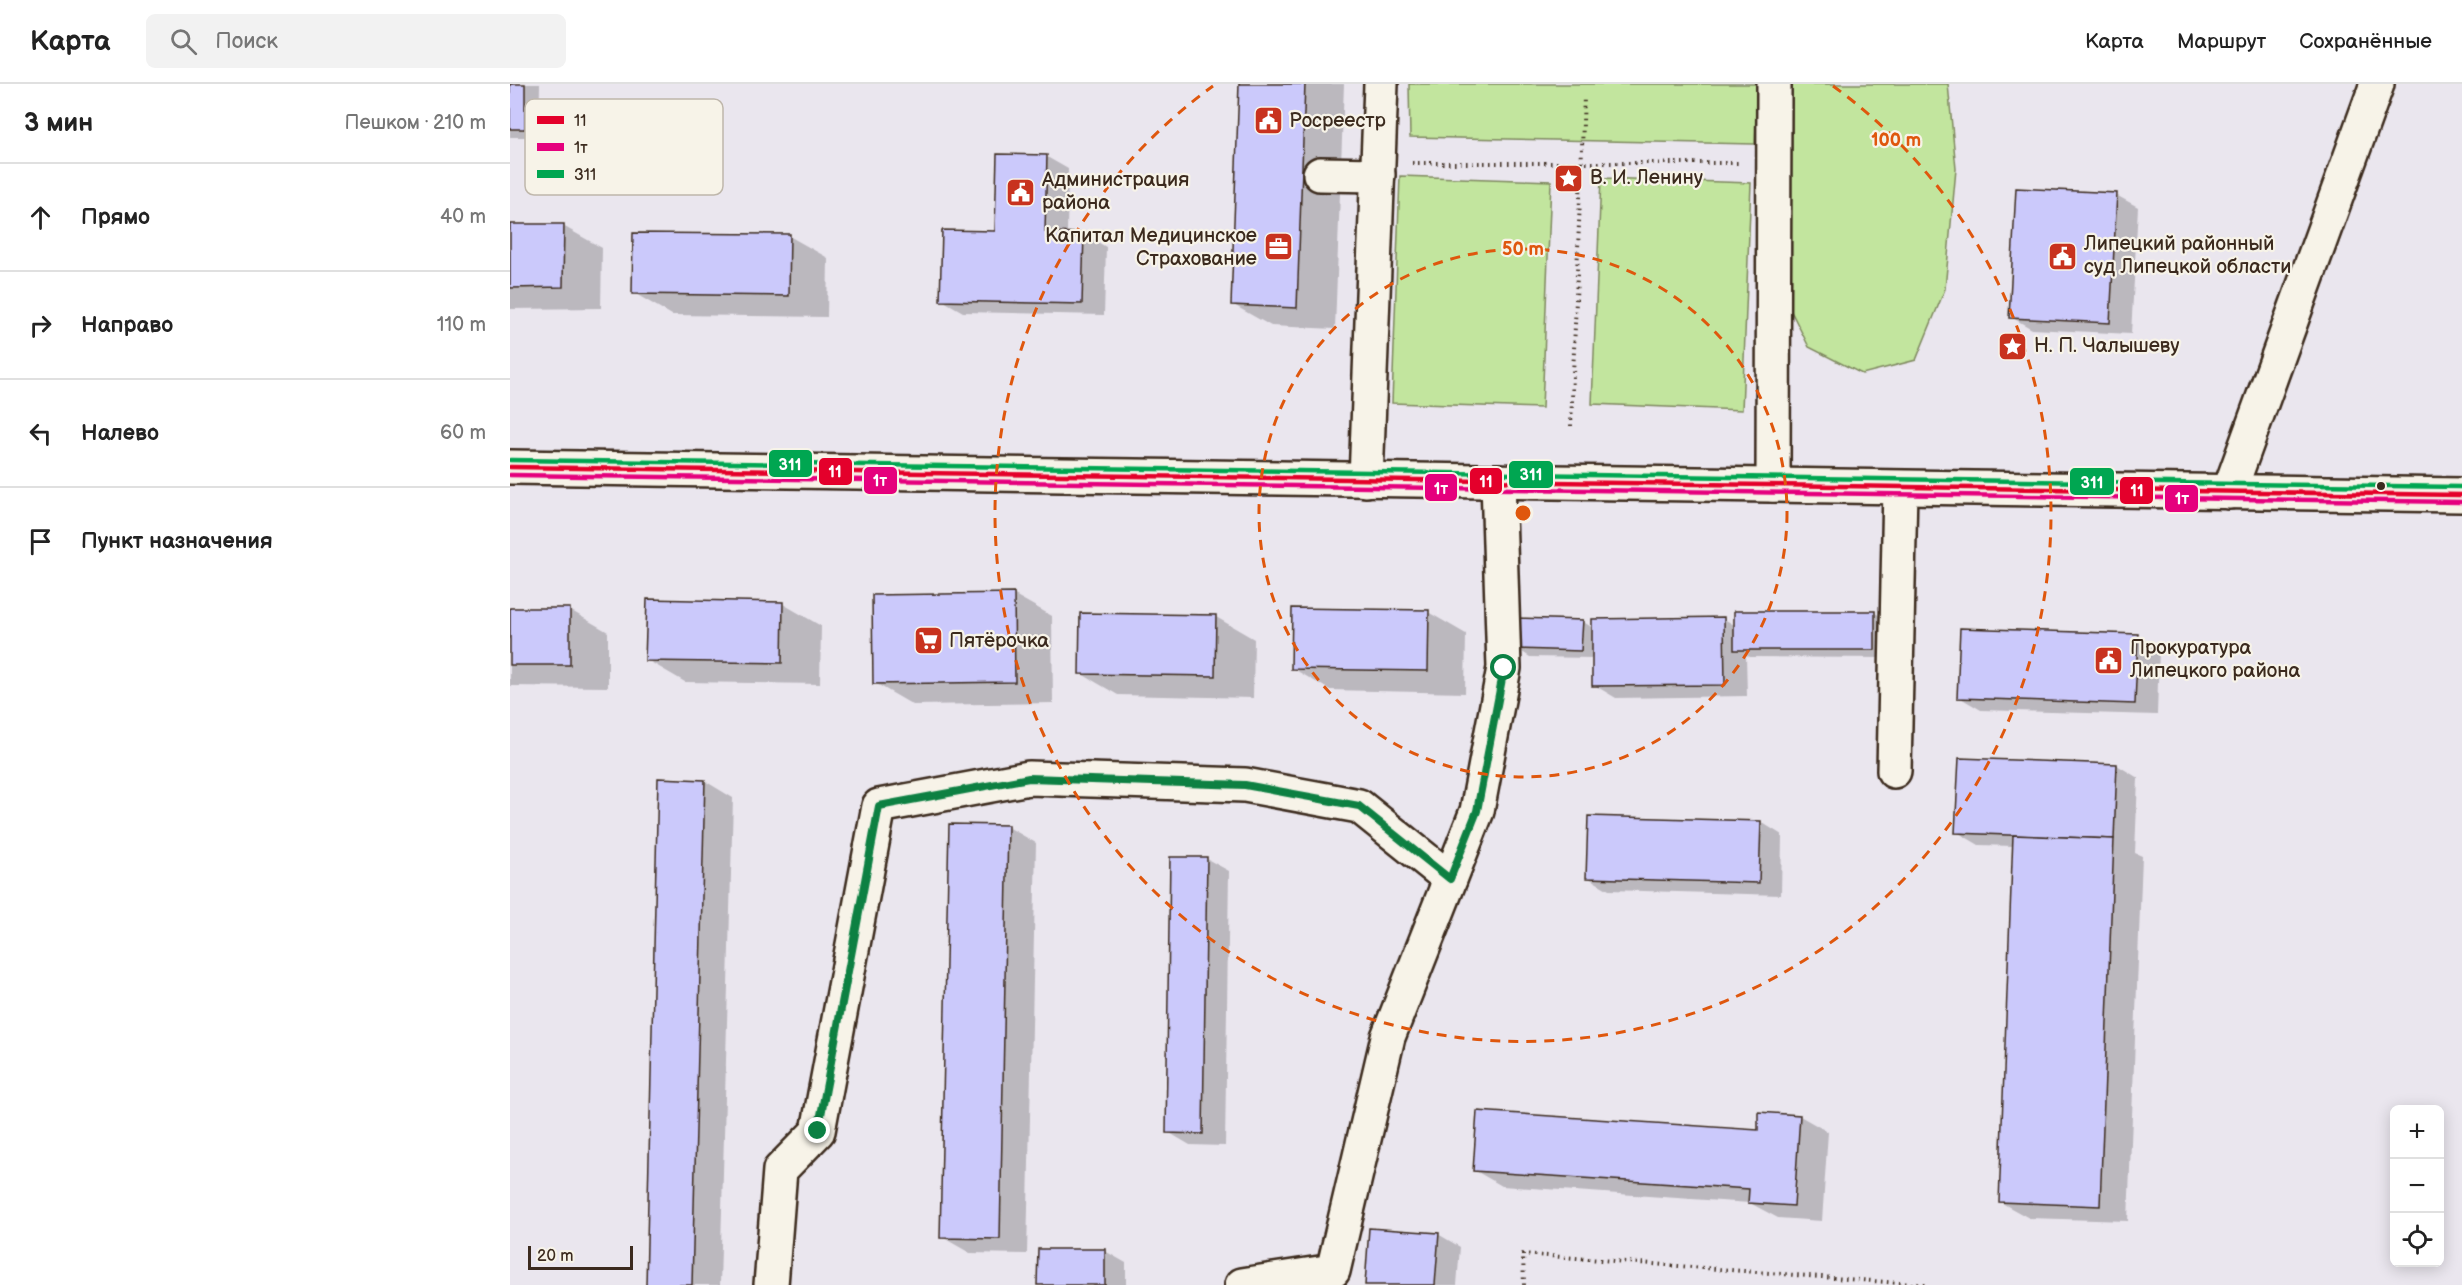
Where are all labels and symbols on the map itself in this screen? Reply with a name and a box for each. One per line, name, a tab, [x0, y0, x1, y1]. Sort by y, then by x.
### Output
legend	[525, 99, 723, 195]
public building icon: Росреестр	[1252, 105, 1284, 137]
place label: Росреестр	[1289, 109, 1387, 133]
text: 11	[574, 112, 586, 131]
text: 100 m	[1871, 130, 1921, 151]
text: 1т	[574, 139, 588, 158]
place icon: В. И. Ленину	[1553, 162, 1585, 194]
text: 311	[574, 166, 596, 185]
place label: В. И. Ленину	[1590, 166, 1703, 190]
place label: Администрация района	[1041, 168, 1189, 215]
public building icon: Администрация района	[1005, 176, 1037, 208]
place label: Капитал Медицинское Страхование	[1045, 224, 1257, 271]
office icon: Капитал Медицинское Страхование	[1262, 231, 1294, 263]
place label: Липецкий районный суд Липецкой области	[2083, 232, 2291, 279]
text: 50 m	[1502, 239, 1544, 260]
public building icon: Липецкий районный суд Липецкой области	[2047, 240, 2079, 272]
place icon: Н. П. Чалышеву	[1997, 330, 2029, 362]
place label: Н. П. Чалышеву	[2034, 334, 2180, 358]
line badge: 311	[768, 449, 813, 478]
text: 311	[779, 456, 801, 475]
line badge: 11	[818, 457, 853, 486]
line badge: 311	[1508, 460, 1554, 489]
text: 11	[828, 463, 842, 482]
line badge: 1т	[863, 466, 898, 495]
text: 311	[1520, 466, 1542, 485]
line badge: 11	[1469, 467, 1503, 495]
line badge: 311	[2069, 467, 2115, 496]
text: 1т	[873, 472, 888, 491]
line badge: 1т	[1424, 473, 1458, 502]
text: 11	[1479, 473, 1493, 492]
text: 311	[2081, 474, 2103, 493]
line badge: 11	[2119, 476, 2154, 505]
text: 1т	[1434, 480, 1449, 499]
unlabelled marker	[2375, 480, 2387, 492]
text: 11	[2130, 482, 2144, 501]
line badge: 1т	[2164, 484, 2199, 513]
text: 1т	[2175, 490, 2190, 509]
centre of rings	[1513, 503, 1533, 523]
supermarket icon: Пятёрочка	[912, 625, 944, 657]
place label: Пятёрочка	[949, 629, 1049, 653]
place label: Прокуратура Липецкого района	[2129, 636, 2301, 683]
public building icon: Прокуратура Липецкого района	[2093, 644, 2125, 676]
route start	[1490, 654, 1516, 680]
route end	[804, 1117, 830, 1143]
scale bar	[528, 1243, 633, 1270]

